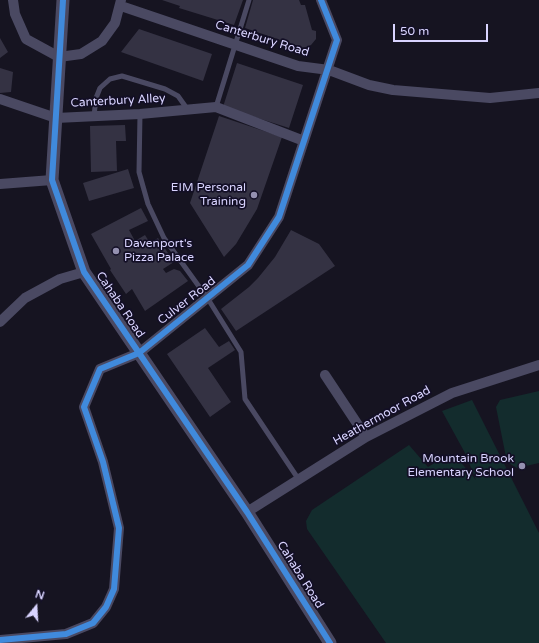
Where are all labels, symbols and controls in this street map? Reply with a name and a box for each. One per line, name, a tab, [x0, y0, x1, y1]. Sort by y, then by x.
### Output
scale bar	[395, 16, 490, 42]
street label: Canterbury Road	[213, 18, 311, 60]
text: 50 m	[400, 24, 429, 38]
street label: Canterbury Alley	[70, 91, 166, 111]
place label: EIM Personal Training	[171, 181, 246, 209]
marker: EIM Personal Training	[249, 190, 259, 200]
place label: Davenport's Pizza Palace	[124, 237, 194, 265]
marker: Davenport's Pizza Palace	[111, 246, 121, 256]
street label: Cahaba Road	[93, 269, 147, 341]
street label: Culver Road	[155, 274, 219, 328]
street label: Heathermoor Road	[331, 383, 433, 449]
place label: Mountain Brook Elementary School	[407, 452, 514, 480]
marker: Mountain Brook Elementary School	[517, 461, 527, 471]
street label: Cahaba Road	[274, 539, 326, 611]
north arrow	[16, 587, 56, 627]
text: N	[34, 588, 46, 603]

